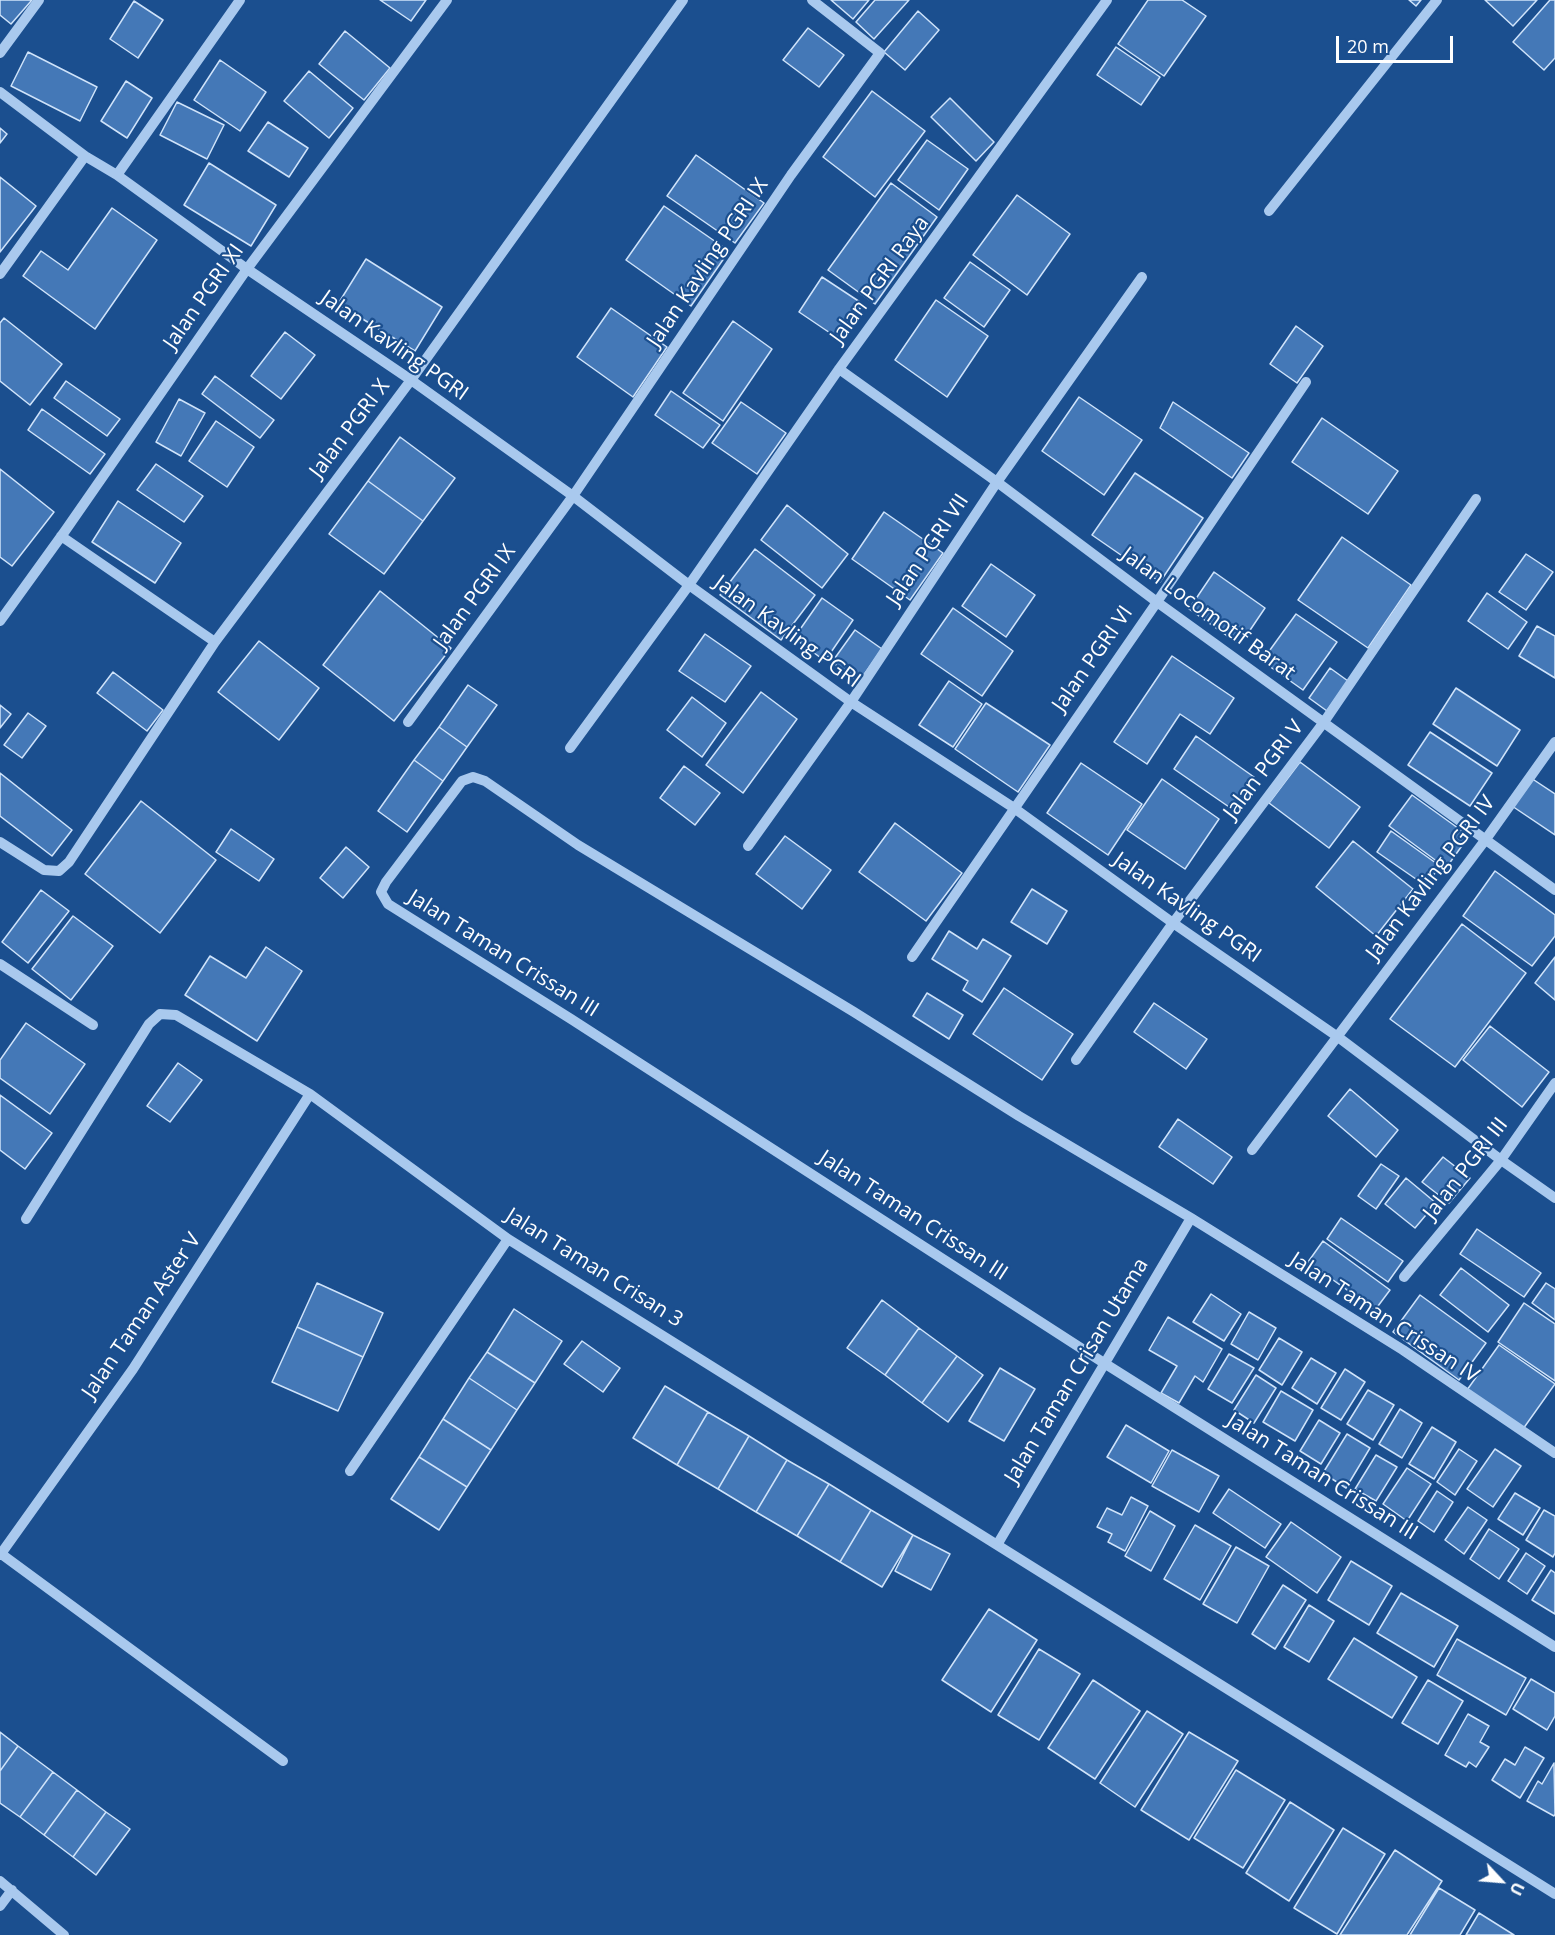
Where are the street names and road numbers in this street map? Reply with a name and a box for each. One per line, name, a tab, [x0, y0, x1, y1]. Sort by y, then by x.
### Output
street label: Jalan Kavling PGRI IX	[642, 174, 774, 352]
street label: Jalan PGRI Raya	[825, 211, 935, 349]
street label: Jalan PGRI XI	[158, 239, 250, 355]
street label: Jalan Kavling PGRI	[315, 286, 473, 406]
street label: Jalan PGRI X	[305, 375, 395, 483]
street label: Jalan PGRI VII	[881, 489, 975, 611]
street label: Jalan PGRI IX	[429, 540, 521, 654]
street label: Jalan Locomotif Barat	[1116, 542, 1300, 686]
street label: Jalan Kavling PGRI	[709, 570, 865, 694]
street label: Jalan PGRI VI	[1047, 601, 1139, 717]
street label: Jalan PGRI V	[1219, 716, 1309, 824]
street label: Jalan Kavling PGRI IV	[1361, 791, 1501, 965]
street label: Jalan Kavling PGRI	[1108, 848, 1266, 968]
street label: Jalan Taman Crissan III	[403, 885, 603, 1023]
street label: Jalan PGRI III	[1418, 1113, 1514, 1225]
street label: Jalan Taman Crissan III	[814, 1146, 1012, 1286]
street label: Jalan Taman Crisan 3	[501, 1203, 687, 1333]
street label: Jalan Taman Aster V	[77, 1228, 207, 1404]
street label: Jalan Taman Crissan IV	[1285, 1247, 1483, 1389]
street label: Jalan Taman Crisan Utama	[1000, 1254, 1154, 1488]
street label: Jalan Taman Crissan III	[1222, 1408, 1422, 1546]

